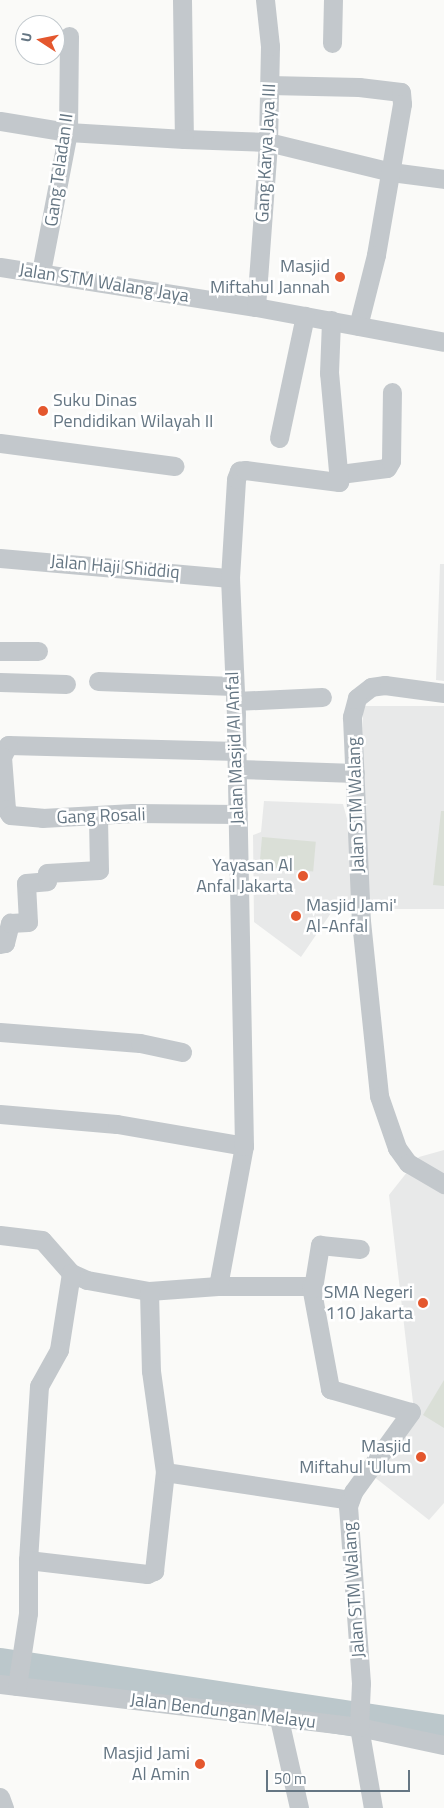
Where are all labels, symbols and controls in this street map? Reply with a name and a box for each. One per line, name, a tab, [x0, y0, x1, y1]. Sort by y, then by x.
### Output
north arrow	[15, 15, 65, 65]
text: U	[15, 31, 37, 44]
street label: Gang Karya Jaya III	[252, 83, 280, 223]
street label: Gang Teladan II	[40, 112, 78, 228]
place label: Masjid Miftahul Jannah	[210, 256, 330, 298]
street label: Jalan STM Walang Jaya	[17, 259, 191, 307]
marker: Masjid Miftahul Jannah	[334, 271, 346, 283]
place label: Suku Dinas Pendidikan Wilayah II	[53, 390, 214, 432]
marker: Suku Dinas Pendidikan Wilayah II	[37, 405, 49, 417]
street label: Jalan Haji Shiddiq	[49, 551, 181, 583]
street label: Jalan Masjid Al Anfal	[222, 671, 248, 825]
street label: Jalan STM Walang	[343, 737, 369, 873]
street label: Gang Rosali	[56, 804, 146, 828]
place label: Yayasan Al Anfal Jakarta	[196, 855, 293, 898]
marker: Yayasan Al Anfal Jakarta	[297, 870, 309, 882]
place label: Masjid Jami' Al-Anfal	[306, 895, 397, 938]
marker: Masjid Jami' Al-Anfal	[290, 910, 302, 922]
place label: SMA Negeri 110 Jakarta	[324, 1282, 413, 1325]
marker: SMA Negeri 110 Jakarta	[417, 1297, 429, 1309]
place label: Masjid Miftahul 'Ulum	[299, 1436, 411, 1478]
marker: Masjid Miftahul 'Ulum	[415, 1451, 427, 1463]
street label: Jalan STM Walang	[338, 1521, 370, 1659]
street label: Jalan Bendungan Melayu	[129, 1689, 317, 1733]
place label: Masjid Jami Al Amin	[103, 1743, 190, 1786]
marker: Masjid Jami Al Amin	[194, 1758, 206, 1770]
scale bar	[269, 1760, 413, 1792]
text: 50 m	[274, 1767, 307, 1790]

